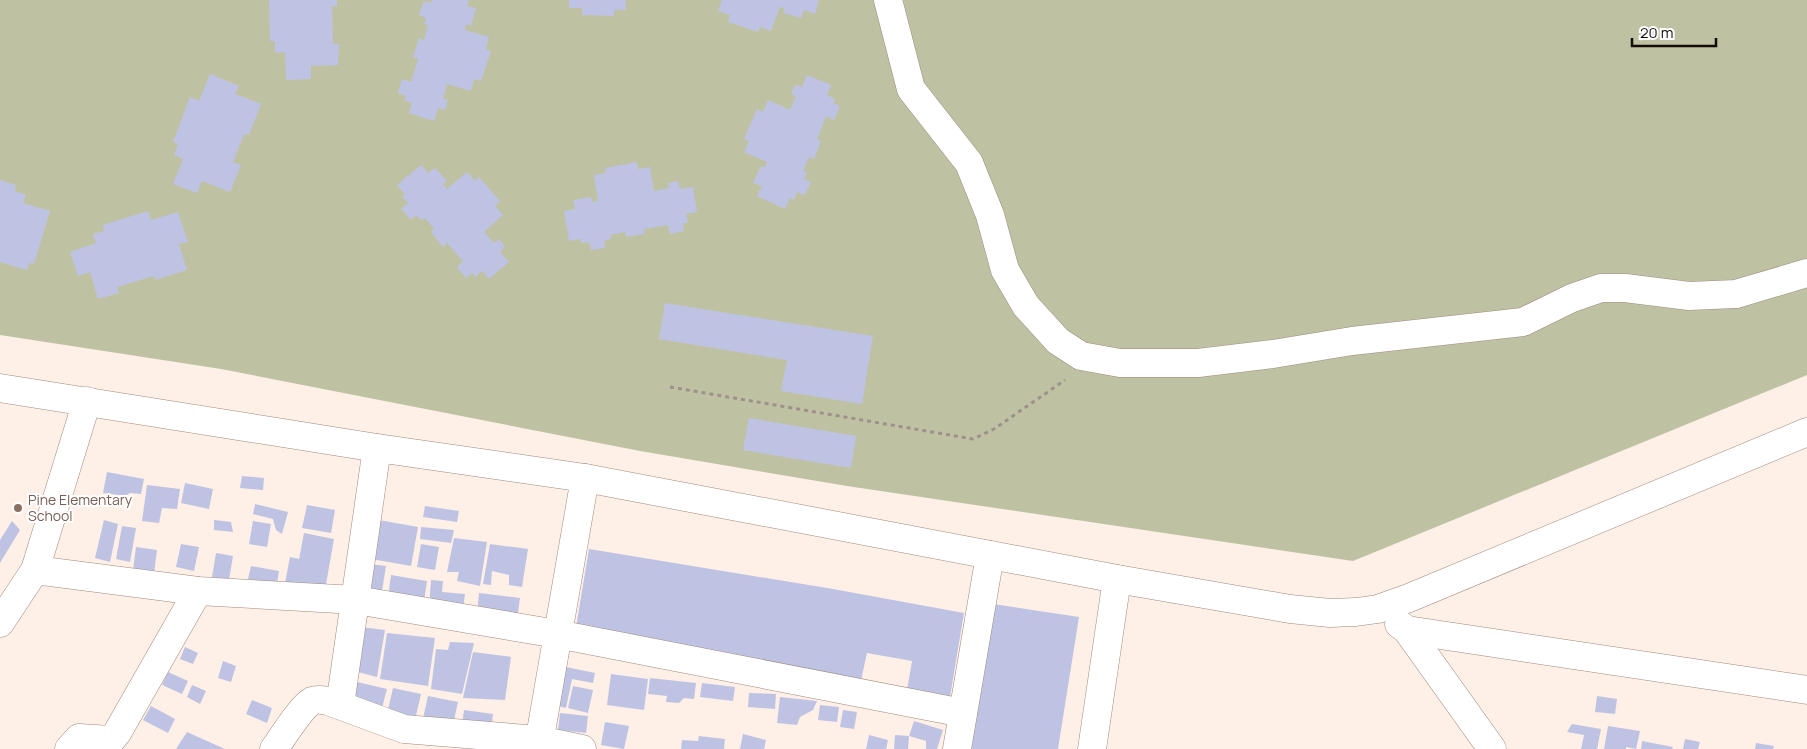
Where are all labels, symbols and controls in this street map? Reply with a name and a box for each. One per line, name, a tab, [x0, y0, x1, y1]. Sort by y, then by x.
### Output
scale bar	[1632, 15, 1716, 47]
text: 20 m	[1640, 22, 1673, 43]
place label: Pine Elementary School	[28, 490, 133, 525]
marker: Pine Elementary School	[12, 502, 24, 514]

